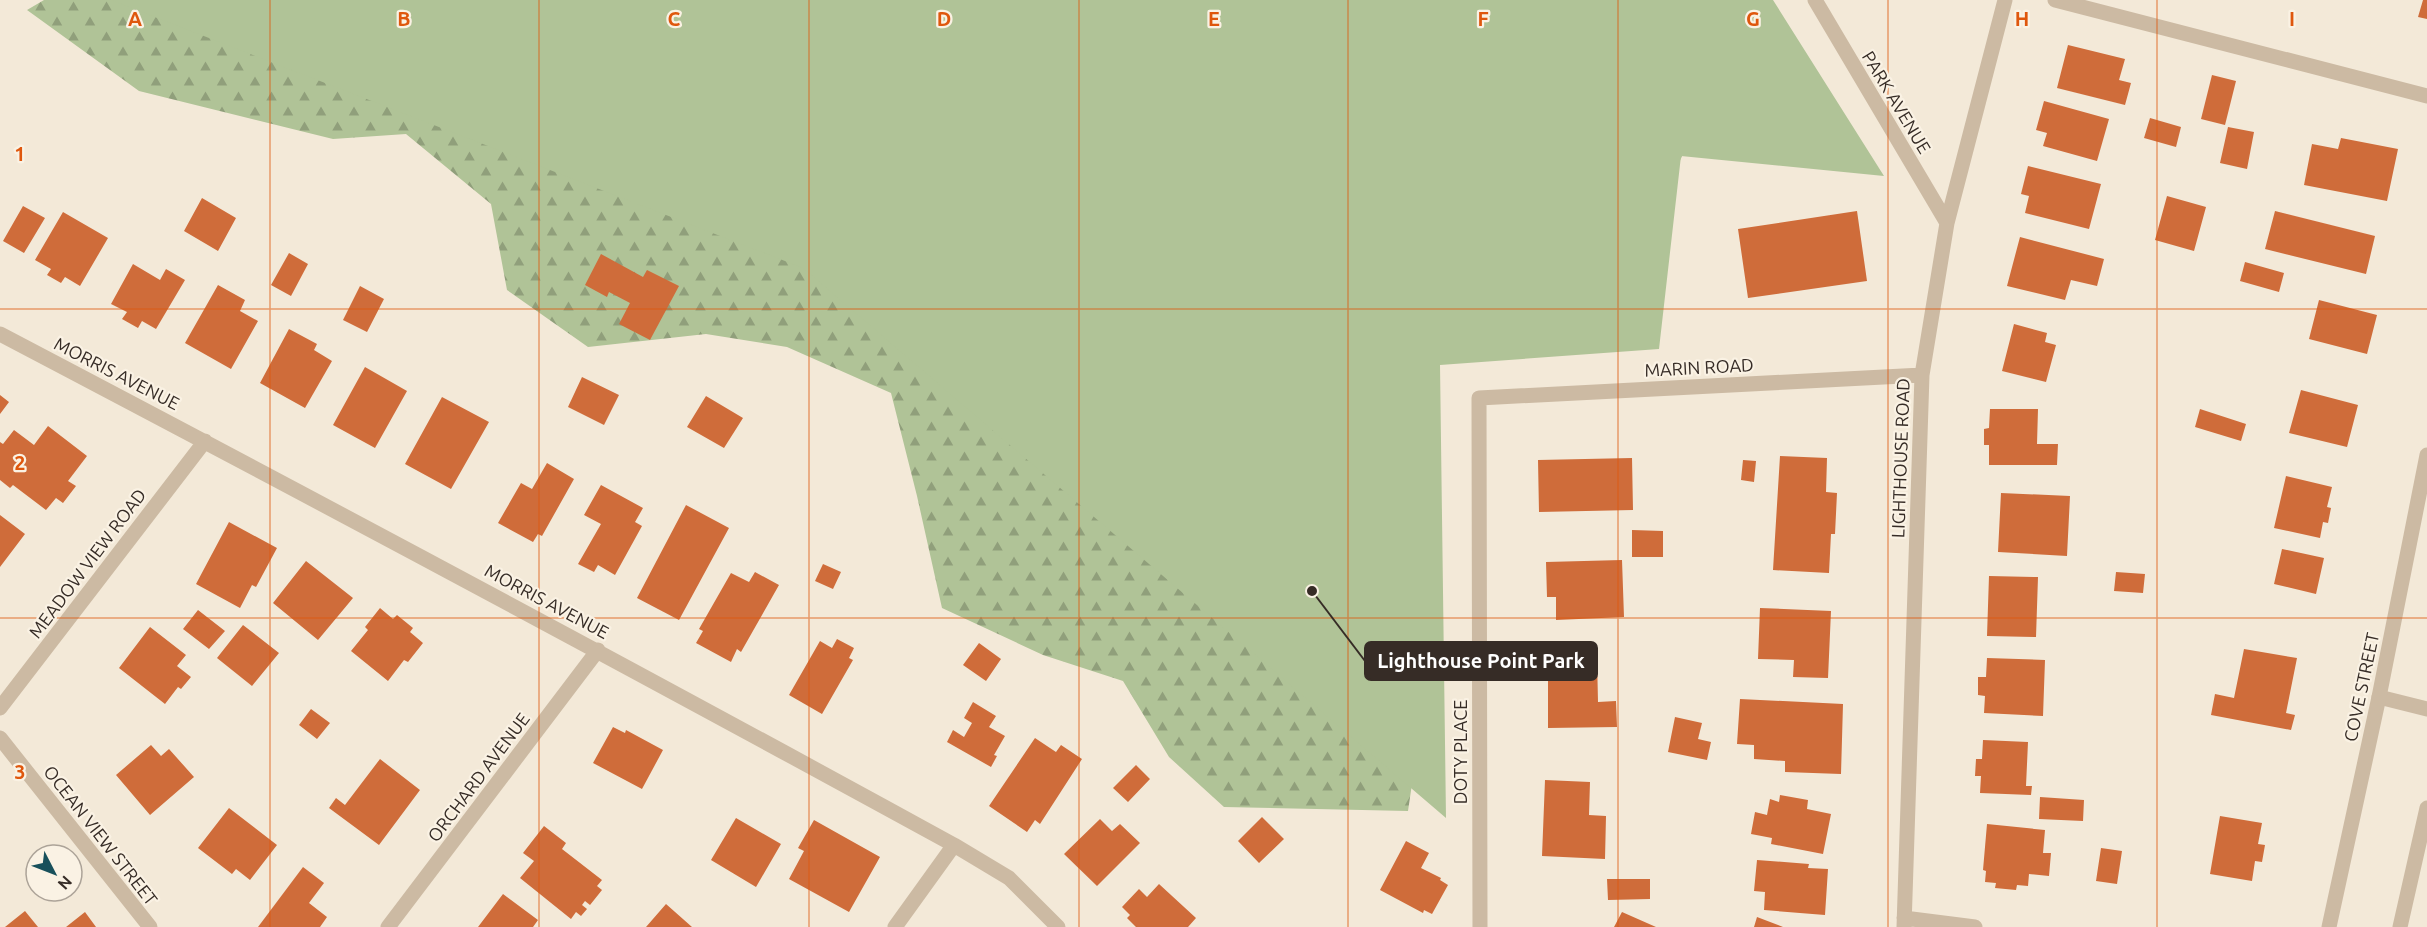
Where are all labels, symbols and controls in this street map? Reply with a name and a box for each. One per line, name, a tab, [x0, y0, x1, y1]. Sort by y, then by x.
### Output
text: A	[128, 7, 142, 30]
text: B	[397, 7, 411, 30]
text: C	[668, 7, 681, 30]
text: D	[937, 7, 951, 30]
text: E	[1208, 7, 1220, 30]
text: F	[1477, 7, 1489, 30]
text: G	[1746, 7, 1760, 30]
text: H	[2015, 7, 2029, 30]
text: I	[2289, 7, 2295, 30]
street label: PARK AVENUE	[1859, 47, 1935, 157]
text: 1	[14, 142, 26, 165]
street label: MORRIS AVENUE	[51, 333, 183, 413]
street label: MARIN ROAD	[1644, 354, 1754, 380]
street label: LIGHTHOUSE ROAD	[1887, 378, 1913, 538]
text: 2	[14, 451, 26, 474]
street label: MEADOW VIEW ROAD	[24, 485, 150, 641]
street label: MORRIS AVENUE	[481, 560, 613, 642]
street label: COVE STREET	[2340, 631, 2382, 743]
callout: Lighthouse Point Park	[1365, 642, 1597, 680]
text: Lighthouse Point Park	[1377, 649, 1585, 672]
street label: DOTY PLACE	[1450, 700, 1470, 804]
street label: ORCHARD AVENUE	[423, 709, 533, 845]
text: 3	[14, 760, 26, 783]
street label: OCEAN VIEW STREET	[40, 761, 162, 909]
north arrow	[24, 843, 84, 903]

